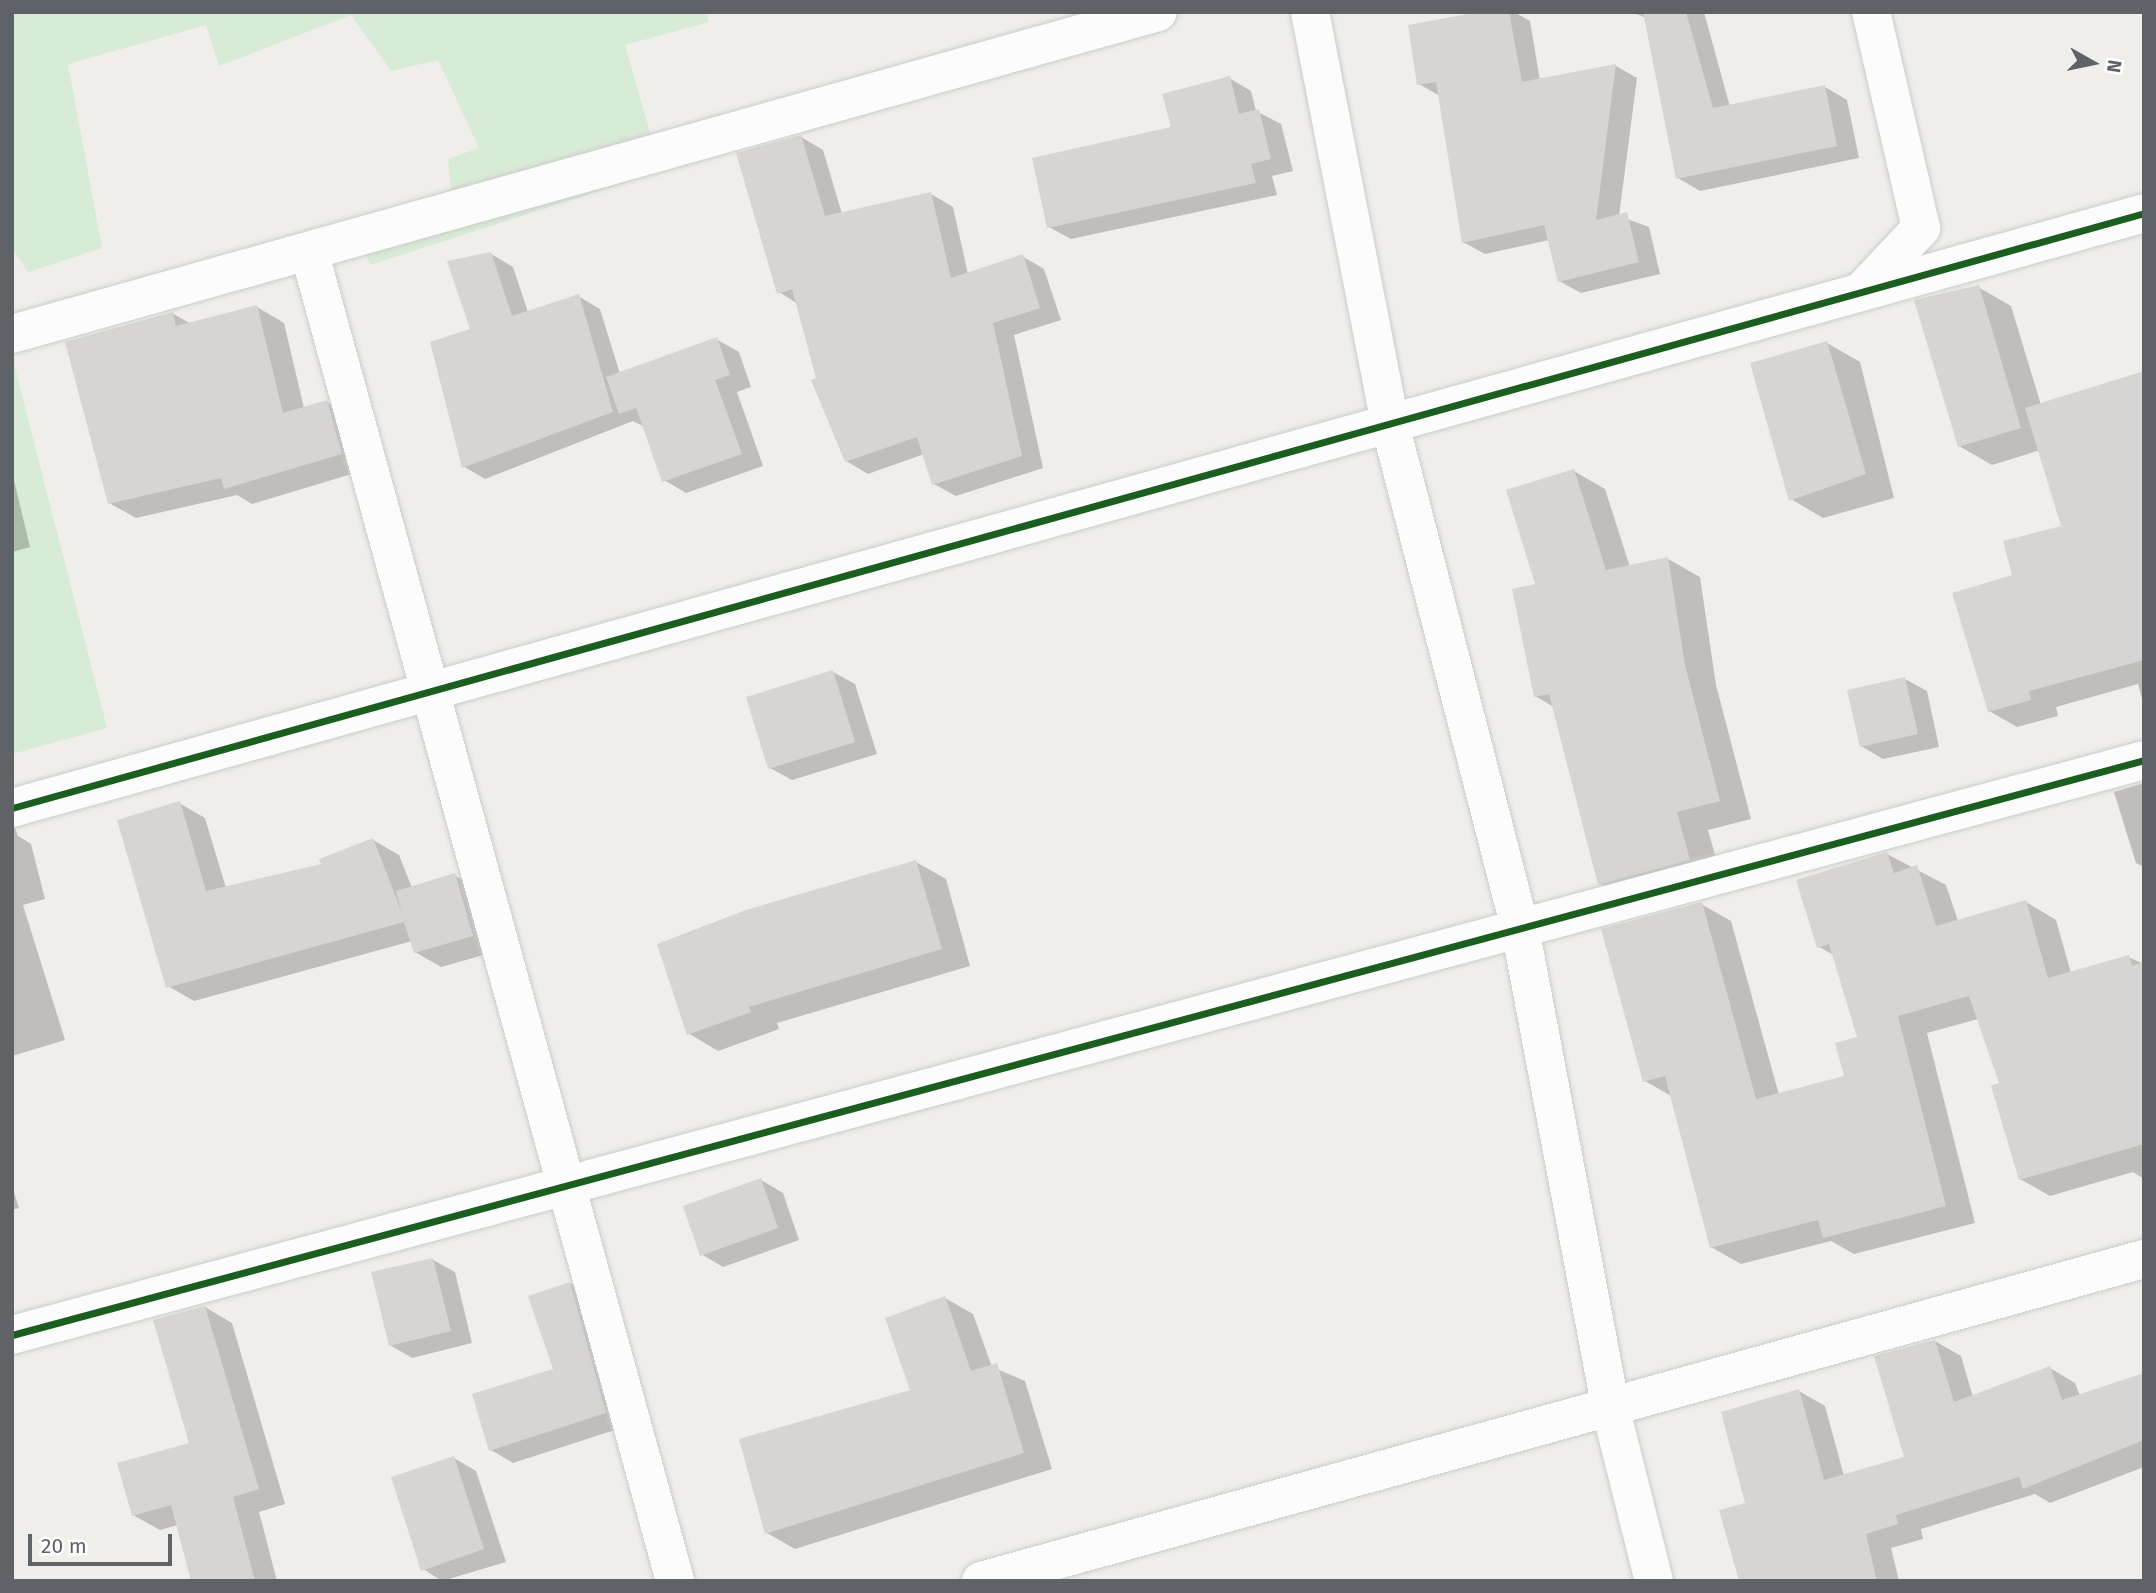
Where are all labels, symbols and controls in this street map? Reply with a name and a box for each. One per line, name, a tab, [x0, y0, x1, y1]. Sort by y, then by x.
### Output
north arrow	[2058, 28, 2128, 98]
text: N	[2102, 58, 2127, 74]
scale bar	[32, 1520, 175, 1564]
text: 20 m	[41, 1533, 87, 1559]

